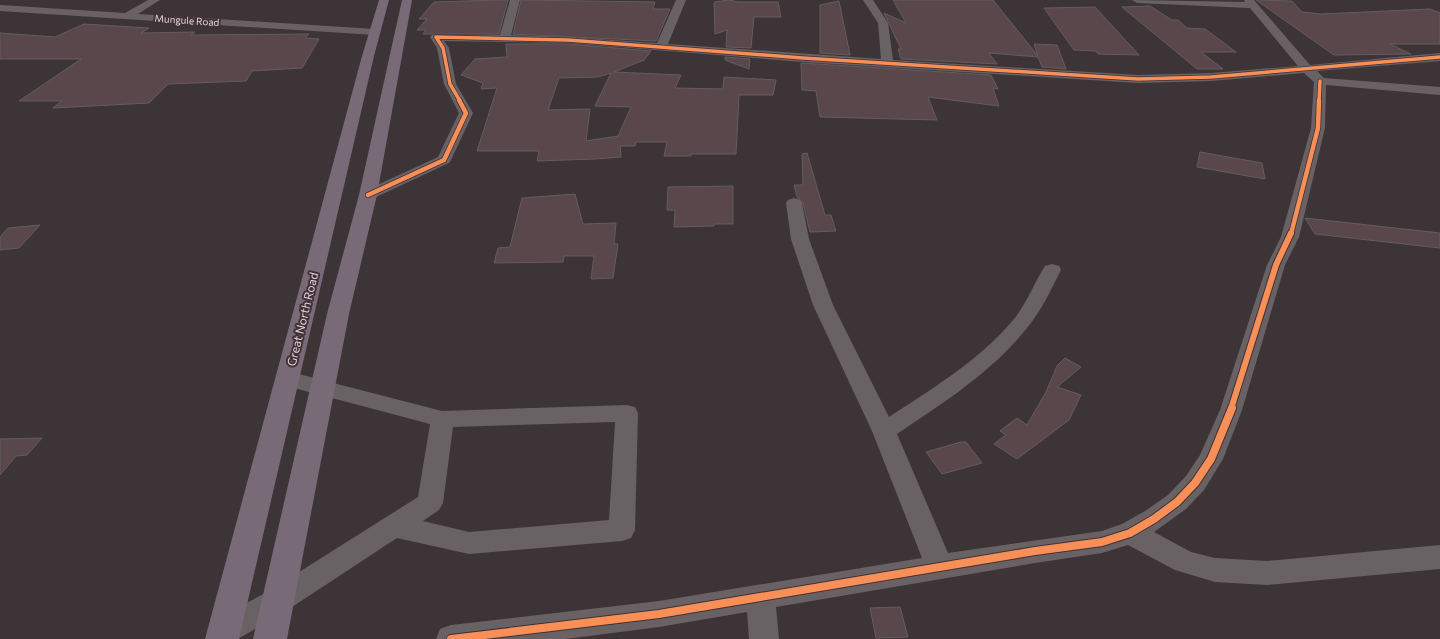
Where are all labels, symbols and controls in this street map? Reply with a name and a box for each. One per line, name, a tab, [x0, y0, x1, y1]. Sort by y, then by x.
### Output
street label: Mungule Road	[154, 12, 220, 28]
street label: Great North Road	[284, 271, 320, 367]

